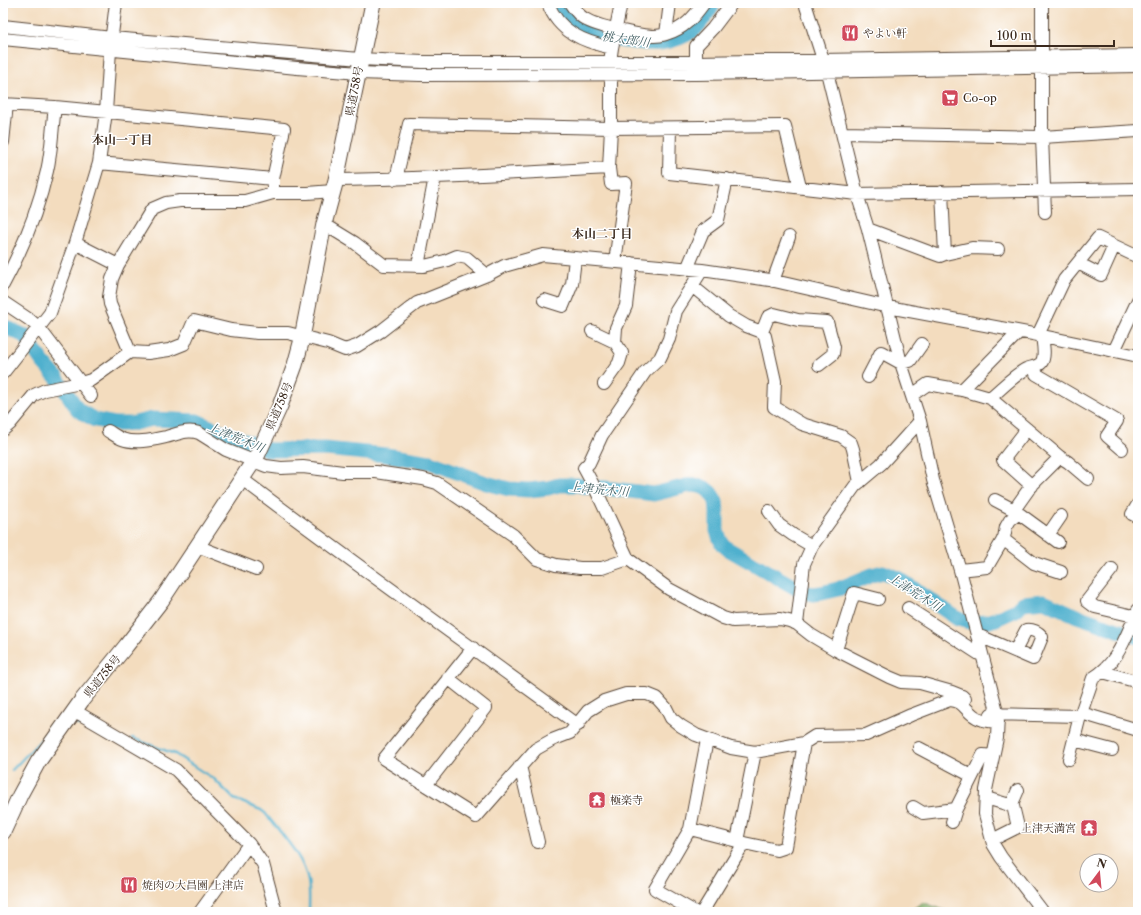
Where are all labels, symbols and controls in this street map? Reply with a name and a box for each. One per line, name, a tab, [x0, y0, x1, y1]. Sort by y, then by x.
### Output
scale bar	[991, 22, 1114, 48]
restaurant icon: やよい軒	[840, 23, 860, 43]
place label: やよい軒	[863, 26, 907, 40]
water label: 桃太郎川	[601, 28, 653, 50]
text: 100 m	[997, 28, 1032, 43]
street label: 県道758号	[342, 65, 366, 117]
supermarket icon: Co-op	[940, 88, 960, 108]
place label: Co-op	[963, 91, 997, 105]
district label: 本山一丁目	[92, 132, 152, 147]
district label: 本山二丁目	[572, 226, 632, 241]
street label: 県道758号	[263, 380, 295, 432]
water label: 上津荒木川	[205, 419, 268, 456]
water label: 上津荒木川	[568, 479, 632, 499]
water label: 上津荒木川	[886, 570, 946, 615]
street label: 県道758号	[81, 652, 123, 700]
temple icon: 極楽寺	[587, 790, 607, 810]
place label: 極楽寺	[610, 793, 643, 807]
temple icon: 上津天満宮	[1079, 818, 1099, 838]
place label: 上津天満宮	[1021, 821, 1076, 835]
north arrow	[1079, 853, 1119, 893]
text: N	[1095, 855, 1109, 872]
restaurant icon: 焼肉の大昌園 上津店	[119, 875, 139, 895]
place label: 焼肉の大昌園 上津店	[142, 878, 244, 892]

